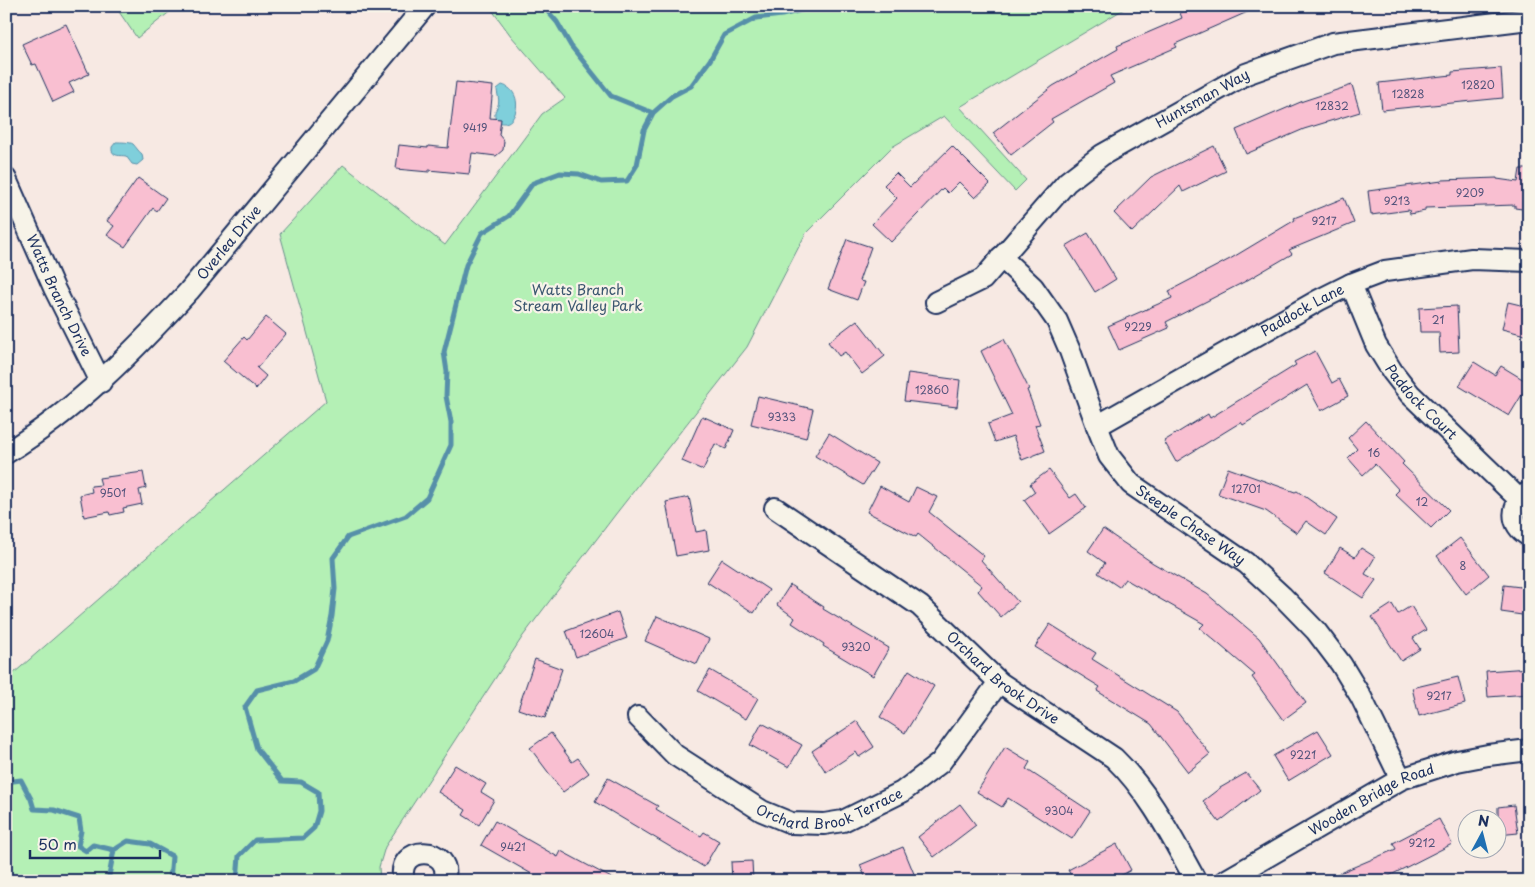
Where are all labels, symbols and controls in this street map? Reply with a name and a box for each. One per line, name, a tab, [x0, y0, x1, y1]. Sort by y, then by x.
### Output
street label: Huntsman Way	[1151, 63, 1253, 133]
house number: 12820	[1461, 76, 1495, 93]
house number: 12828	[1392, 85, 1424, 102]
house number: 12832	[1315, 97, 1349, 114]
house number: 9419	[463, 119, 487, 136]
house number: 9209	[1456, 184, 1484, 201]
house number: 9213	[1384, 192, 1410, 209]
street label: Overlea Drive	[191, 200, 266, 284]
house number: 9217	[1311, 212, 1337, 229]
street label: Watts Branch Drive	[22, 231, 98, 360]
street label: Paddock Lane	[1257, 278, 1348, 341]
park label: Watts Branch Stream Valley Park	[513, 279, 643, 316]
house number: 21	[1432, 311, 1444, 328]
house number: 9229	[1124, 318, 1152, 335]
street label: Paddock Court	[1380, 360, 1463, 444]
house number: 12860	[915, 381, 949, 398]
house number: 9333	[768, 408, 796, 425]
house number: 16	[1368, 444, 1381, 461]
street label: Steeple Chase Way	[1132, 479, 1250, 570]
house number: 12701	[1231, 480, 1261, 497]
house number: 9501	[100, 484, 126, 501]
house number: 12	[1416, 493, 1429, 510]
house number: 8	[1460, 557, 1467, 574]
house number: 12604	[580, 625, 614, 642]
street label: Orchard Brook Drive	[942, 626, 1064, 729]
house number: 9320	[841, 638, 871, 655]
house number: 9217	[1426, 687, 1452, 704]
house number: 9221	[1290, 746, 1316, 763]
street label: Wooden Bridge Road	[1305, 758, 1437, 840]
street label: Orchard Brook Terrace	[752, 782, 906, 834]
house number: 9304	[1044, 802, 1074, 819]
north arrow	[1458, 810, 1508, 860]
text: N	[1477, 810, 1490, 832]
scale bar	[30, 827, 160, 859]
text: 50 m	[38, 832, 77, 855]
house number: 9212	[1409, 834, 1436, 851]
house number: 9421	[500, 838, 526, 855]

